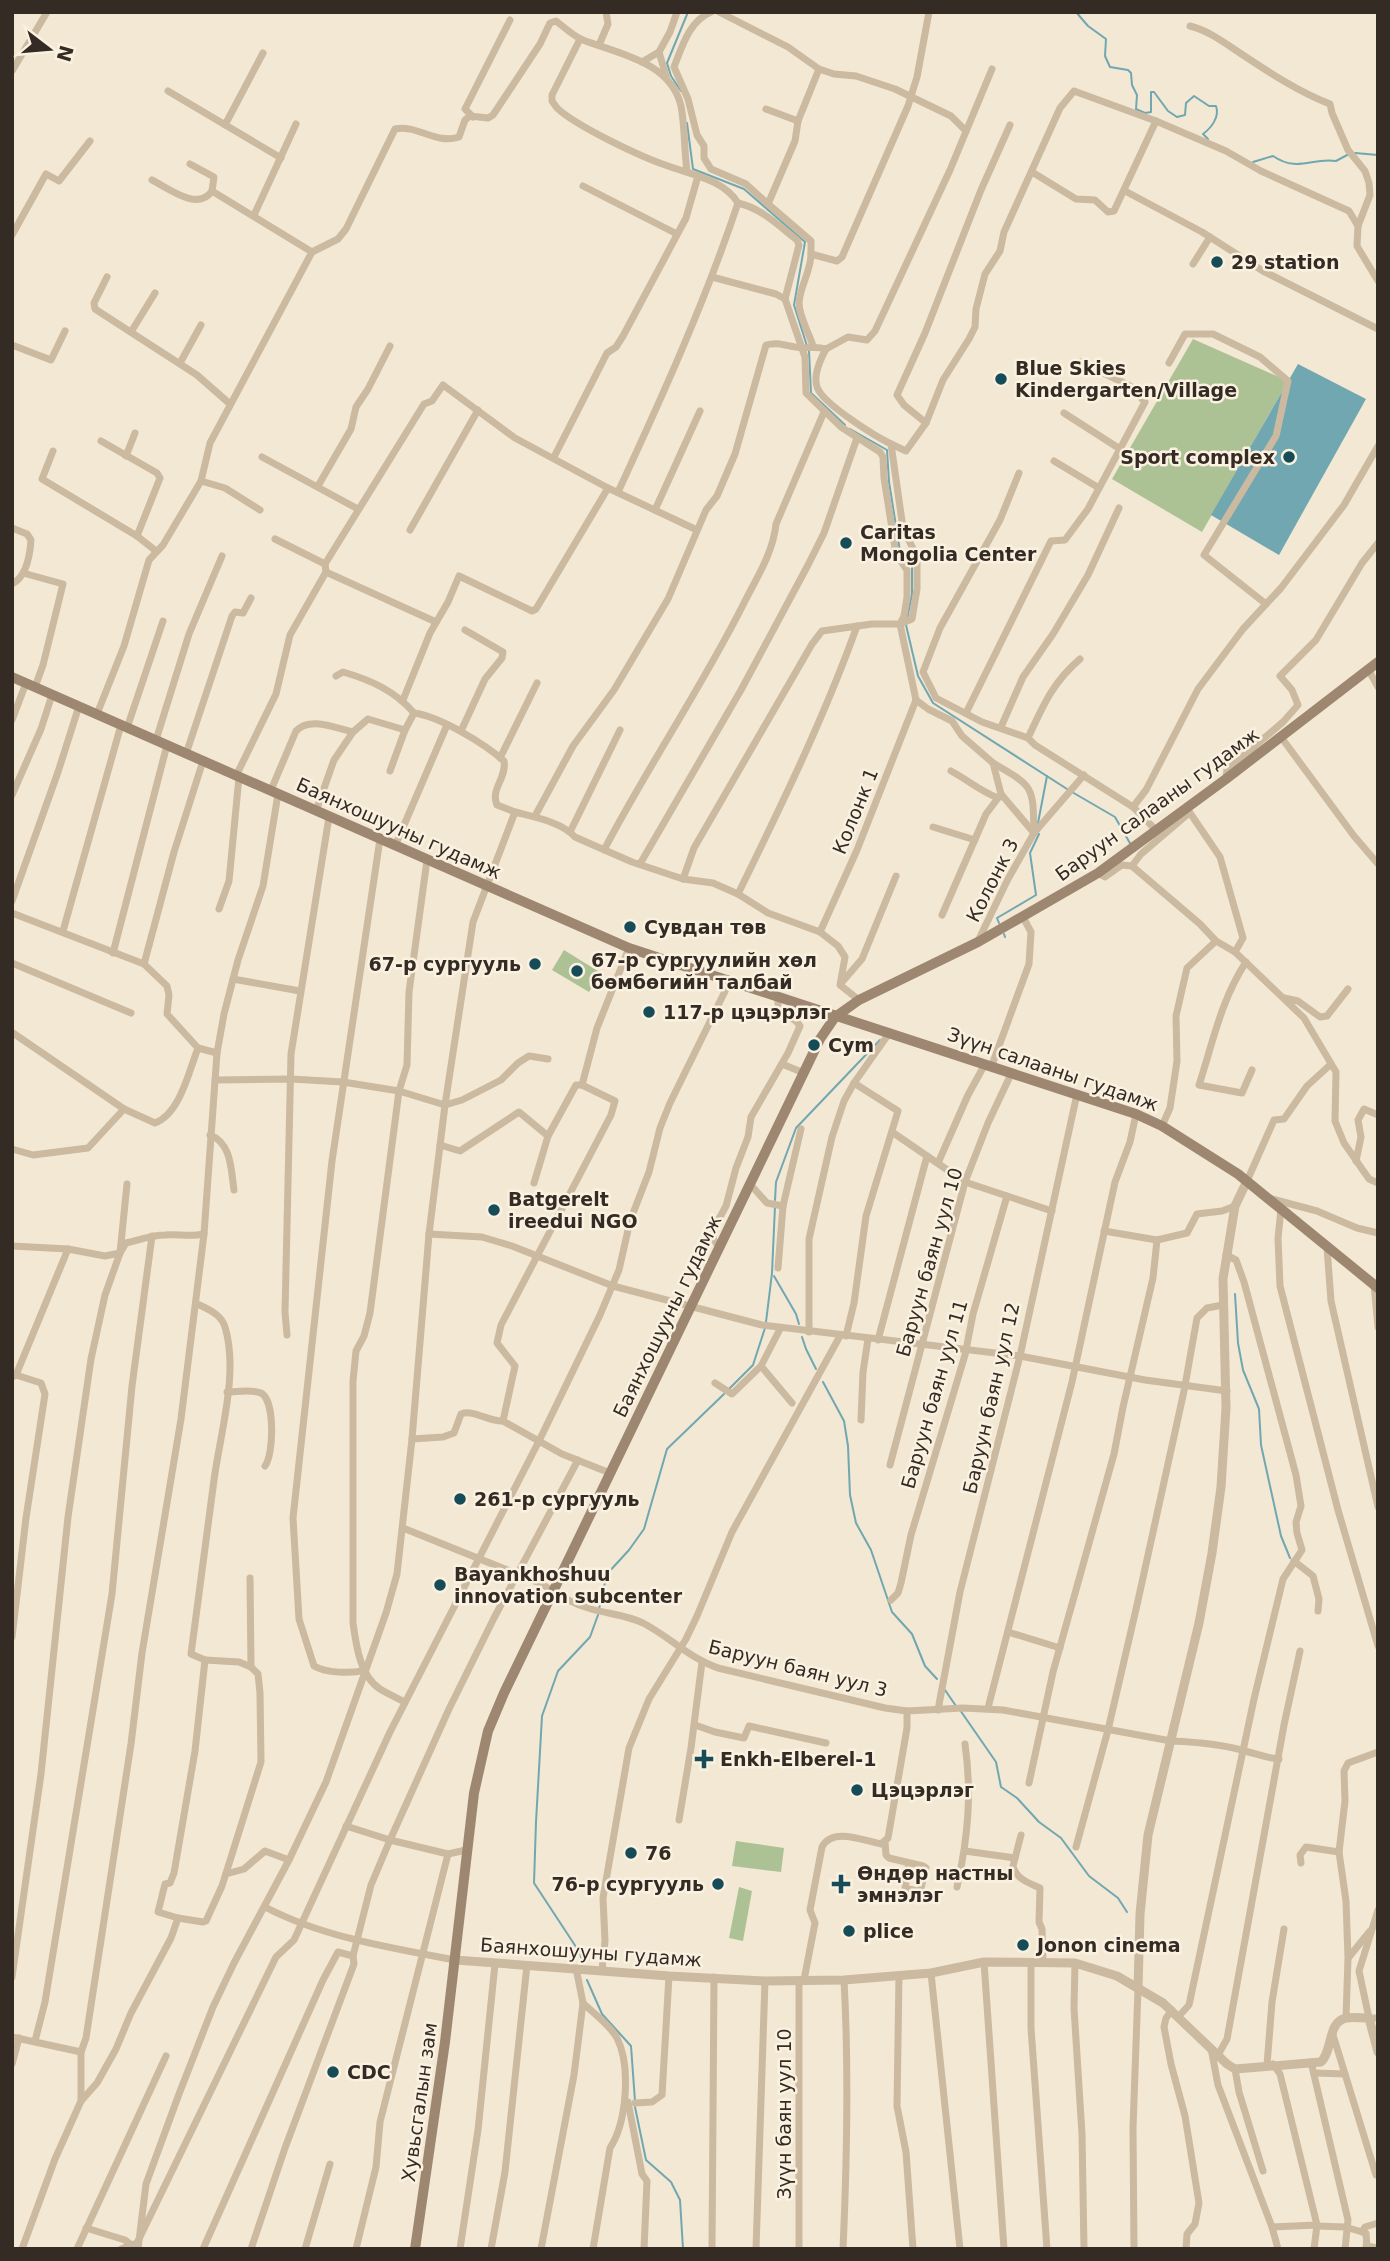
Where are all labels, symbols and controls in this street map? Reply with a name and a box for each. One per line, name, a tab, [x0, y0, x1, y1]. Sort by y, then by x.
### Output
north arrow	[14, 14, 84, 84]
text: N	[53, 43, 78, 64]
place label: 29 station	[1231, 251, 1339, 273]
marker: 29 station	[1209, 254, 1225, 270]
place label: Blue Skies Kindergarten/Village	[1015, 357, 1237, 401]
marker: Blue Skies Kindergarten/Village	[993, 371, 1009, 387]
place label: Sport complex	[1120, 446, 1275, 468]
marker: Sport complex	[1281, 449, 1297, 465]
place label: Caritas Mongolia Center	[860, 521, 1037, 565]
marker: Caritas Mongolia Center	[838, 535, 854, 551]
street label: Баруун салааны гудамж	[1051, 723, 1263, 885]
street label: Колонк 1	[828, 765, 882, 857]
street label: Баянхошууны гудамж	[293, 773, 505, 883]
street label: Колонк 3	[962, 835, 1022, 925]
place label: Сувдан төв	[644, 916, 766, 938]
marker: Сувдан төв	[622, 919, 638, 935]
place label: 67-р сургуулийн хөл бөмбөгийн талбай	[591, 949, 817, 993]
place label: 67-р сургууль	[369, 953, 521, 975]
marker: 67-р сургууль	[527, 956, 543, 972]
marker: 67-р сургуулийн хөл бөмбөгийн талбай	[569, 963, 585, 979]
place label: 117-р цэцэрлэг	[663, 1001, 830, 1023]
marker: 117-р цэцэрлэг	[641, 1004, 657, 1020]
street label: Зүүн салааны гудамж	[945, 1023, 1161, 1115]
place label: Cym	[828, 1034, 874, 1056]
marker: Cym	[806, 1037, 822, 1053]
street label: Баруун баян уул 10	[891, 1165, 967, 1359]
place label: Batgerelt ireedui NGO	[508, 1188, 638, 1232]
marker: Batgerelt ireedui NGO	[486, 1202, 502, 1218]
street label: Баянхошууны гудамж	[608, 1211, 726, 1421]
street label: Баруун баян уул 11	[896, 1297, 972, 1491]
street label: Баруун баян уул 12	[958, 1300, 1024, 1496]
place label: 261-р сургууль	[474, 1488, 640, 1510]
marker: 261-р сургууль	[452, 1491, 468, 1507]
place label: Bayankhoshuu innovation subcenter	[454, 1563, 683, 1607]
marker: Bayankhoshuu innovation subcenter	[432, 1577, 448, 1593]
street label: Баруун баян уул 3	[706, 1635, 890, 1701]
place label: Enkh-Elberel-1	[720, 1748, 876, 1770]
marker: Enkh-Elberel-1	[694, 1749, 714, 1769]
place label: Цэцэрлэг	[871, 1779, 974, 1801]
marker: Цэцэрлэг	[849, 1782, 865, 1798]
place label: 76	[645, 1842, 671, 1864]
marker: 76	[623, 1845, 639, 1861]
place label: Өндөр настны эмнэлэг	[857, 1862, 1013, 1906]
place label: 76-р сургууль	[552, 1873, 704, 1895]
marker: Өндөр настны эмнэлэг	[831, 1874, 851, 1894]
marker: 76-р сургууль	[710, 1876, 726, 1892]
place label: plice	[863, 1920, 914, 1942]
marker: plice	[841, 1923, 857, 1939]
street label: Баянхошууны гудамж	[479, 1933, 703, 1971]
place label: Jonon cinema	[1035, 1934, 1181, 1956]
marker: Jonon cinema	[1015, 1937, 1031, 1953]
street label: Хувьсгалын зам	[397, 2021, 441, 2183]
street label: Зүүн баян уул 10	[773, 2028, 795, 2200]
place label: CDC	[347, 2061, 391, 2083]
marker: CDC	[325, 2064, 341, 2080]

